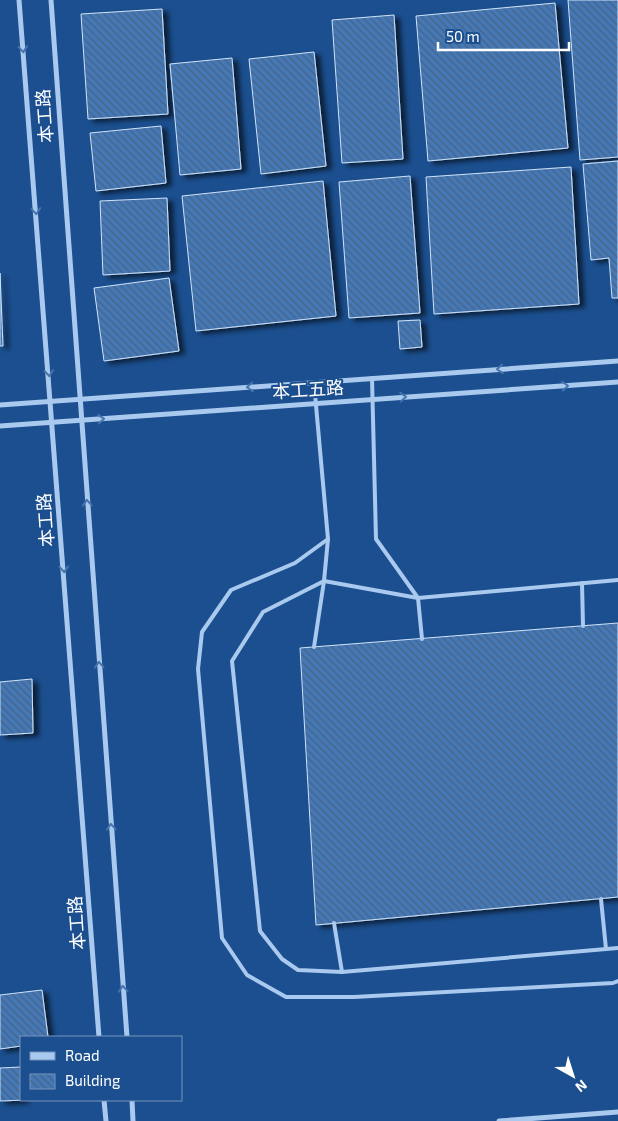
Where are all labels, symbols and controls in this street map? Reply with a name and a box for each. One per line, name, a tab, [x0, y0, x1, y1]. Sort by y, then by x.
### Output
scale bar	[438, 20, 569, 52]
text: 50 m	[446, 27, 480, 45]
one-way arrow	[17, 45, 28, 53]
street label: 本工路	[31, 88, 57, 144]
one-way arrow	[30, 207, 41, 215]
one-way arrow	[495, 364, 503, 375]
one-way arrow	[43, 369, 54, 377]
street label: 本工五路	[271, 376, 345, 402]
one-way arrow	[561, 380, 569, 391]
one-way arrow	[246, 382, 254, 393]
one-way arrow	[399, 392, 407, 403]
one-way arrow	[97, 413, 105, 424]
street label: 本工路	[32, 492, 58, 548]
one-way arrow	[82, 498, 93, 506]
one-way arrow	[58, 566, 69, 574]
one-way arrow	[94, 660, 105, 668]
one-way arrow	[106, 822, 117, 830]
street label: 本工路	[63, 895, 89, 951]
one-way arrow	[118, 984, 129, 992]
legend	[20, 1036, 182, 1101]
text: Road	[65, 1046, 100, 1064]
north arrow	[548, 1051, 598, 1101]
text: Building	[65, 1071, 121, 1089]
text: N	[572, 1077, 591, 1096]

